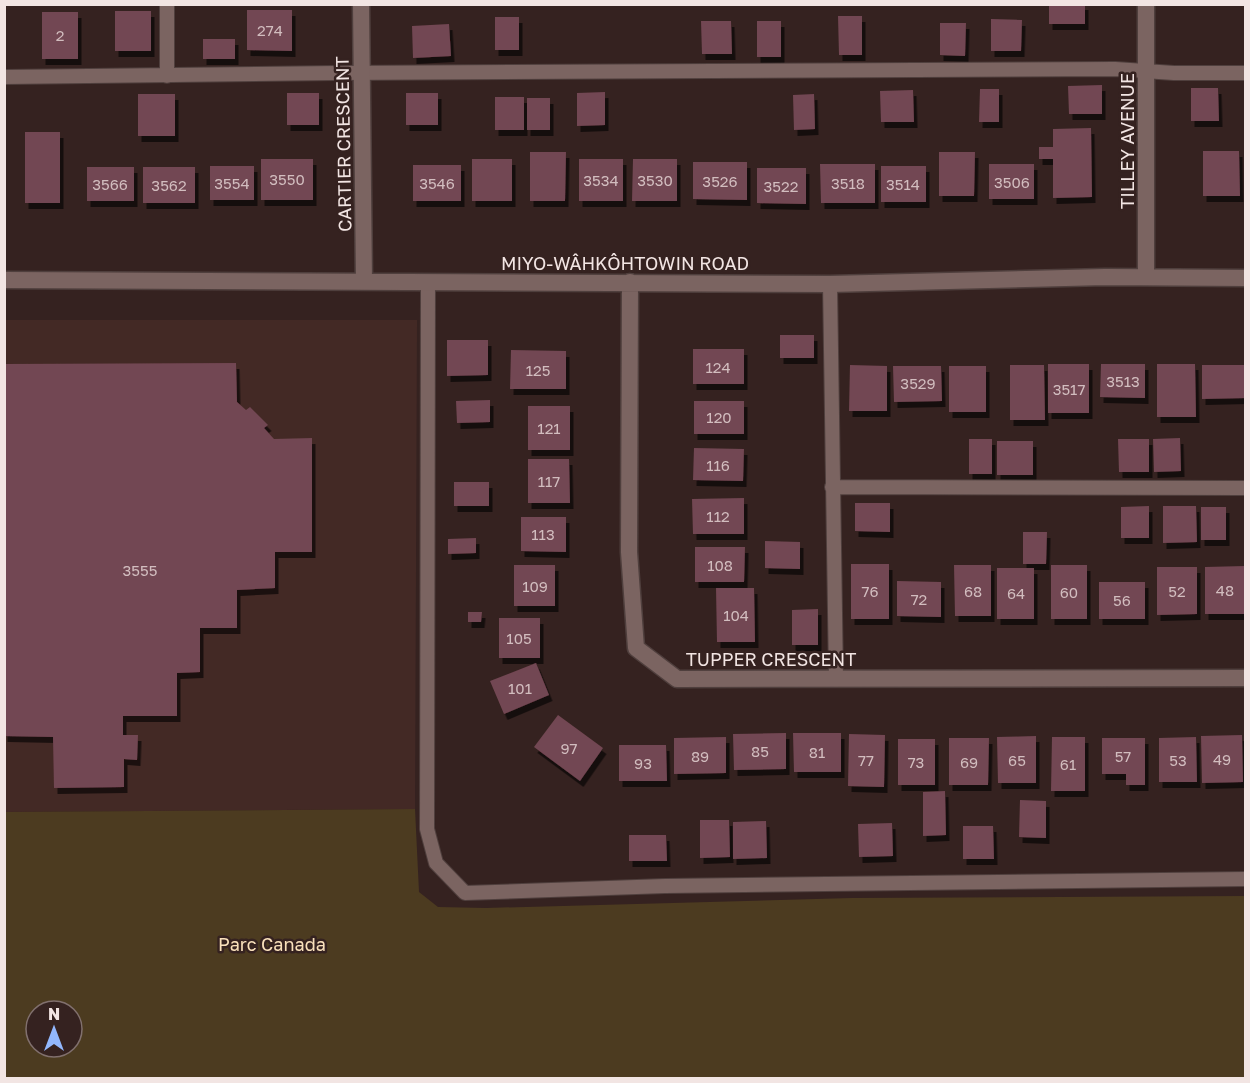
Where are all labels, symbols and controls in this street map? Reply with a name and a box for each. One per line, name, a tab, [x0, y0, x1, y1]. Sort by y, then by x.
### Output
house number: 274	[257, 21, 283, 39]
house number: 2	[56, 26, 64, 44]
street label: CARTIER CRESCENT	[330, 56, 356, 232]
street label: TILLEY AVENUE	[1116, 73, 1138, 209]
house number: 3550	[269, 170, 305, 188]
house number: 3534	[583, 171, 619, 189]
house number: 3530	[637, 171, 673, 189]
house number: 3526	[702, 172, 738, 190]
house number: 3506	[994, 173, 1030, 191]
house number: 3554	[214, 174, 250, 192]
house number: 3546	[419, 174, 455, 192]
house number: 3518	[831, 174, 865, 192]
house number: 3566	[92, 175, 128, 193]
house number: 3514	[886, 175, 920, 193]
house number: 3562	[151, 176, 187, 194]
house number: 3522	[764, 177, 798, 195]
street label: MIYO-WÂHKÔHTOWIN ROAD	[501, 252, 749, 274]
house number: 124	[705, 358, 731, 376]
house number: 125	[526, 361, 550, 379]
house number: 3513	[1106, 372, 1140, 390]
house number: 3529	[900, 374, 936, 392]
house number: 3517	[1053, 380, 1085, 398]
house number: 120	[706, 408, 732, 426]
house number: 121	[537, 419, 561, 437]
house number: 116	[706, 456, 730, 474]
house number: 117	[538, 472, 560, 490]
house number: 112	[706, 507, 730, 525]
house number: 113	[531, 525, 555, 543]
house number: 108	[707, 556, 733, 574]
house number: 3555	[123, 561, 157, 579]
house number: 109	[522, 577, 548, 595]
house number: 48	[1216, 581, 1234, 599]
house number: 76	[861, 582, 879, 600]
house number: 68	[964, 582, 982, 600]
house number: 52	[1168, 582, 1186, 600]
house number: 60	[1060, 583, 1078, 601]
house number: 64	[1007, 584, 1025, 602]
house number: 72	[911, 590, 927, 608]
house number: 56	[1113, 591, 1131, 609]
house number: 104	[723, 606, 749, 624]
house number: 105	[506, 629, 532, 647]
street label: TUPPER CRESCENT	[686, 648, 856, 670]
house number: 101	[508, 679, 532, 697]
house number: 97	[560, 739, 578, 757]
house number: 85	[751, 742, 769, 760]
house number: 81	[809, 743, 825, 761]
house number: 89	[691, 747, 709, 765]
house number: 57	[1115, 747, 1131, 765]
house number: 49	[1213, 750, 1231, 768]
house number: 77	[858, 751, 874, 769]
house number: 65	[1008, 751, 1026, 769]
house number: 53	[1169, 751, 1187, 769]
house number: 73	[908, 753, 924, 771]
house number: 69	[960, 753, 978, 771]
house number: 93	[634, 754, 652, 772]
house number: 61	[1060, 755, 1076, 773]
park label: Parc Canada	[218, 933, 326, 955]
north arrow	[24, 999, 84, 1059]
text: N	[48, 1004, 60, 1024]

